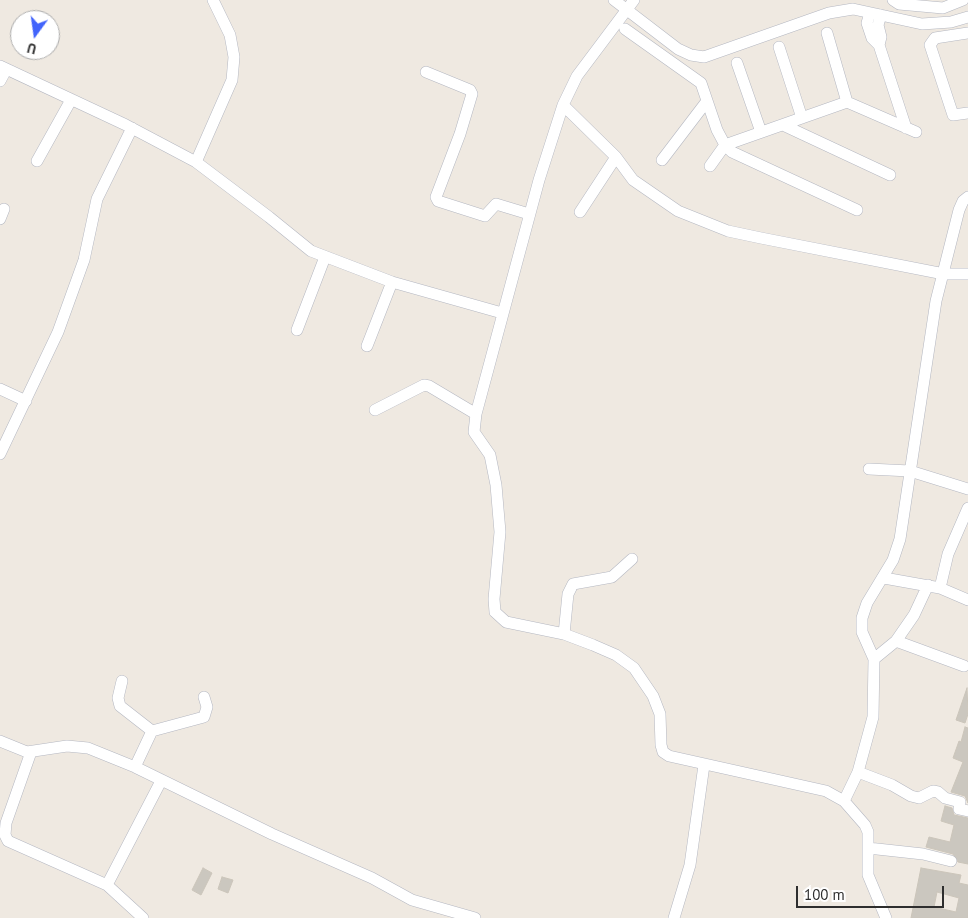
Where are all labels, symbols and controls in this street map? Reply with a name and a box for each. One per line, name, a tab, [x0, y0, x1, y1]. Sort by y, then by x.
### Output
north arrow	[10, 10, 60, 60]
text: U	[25, 39, 38, 58]
scale bar	[798, 876, 946, 908]
text: 100 m	[804, 885, 845, 904]

